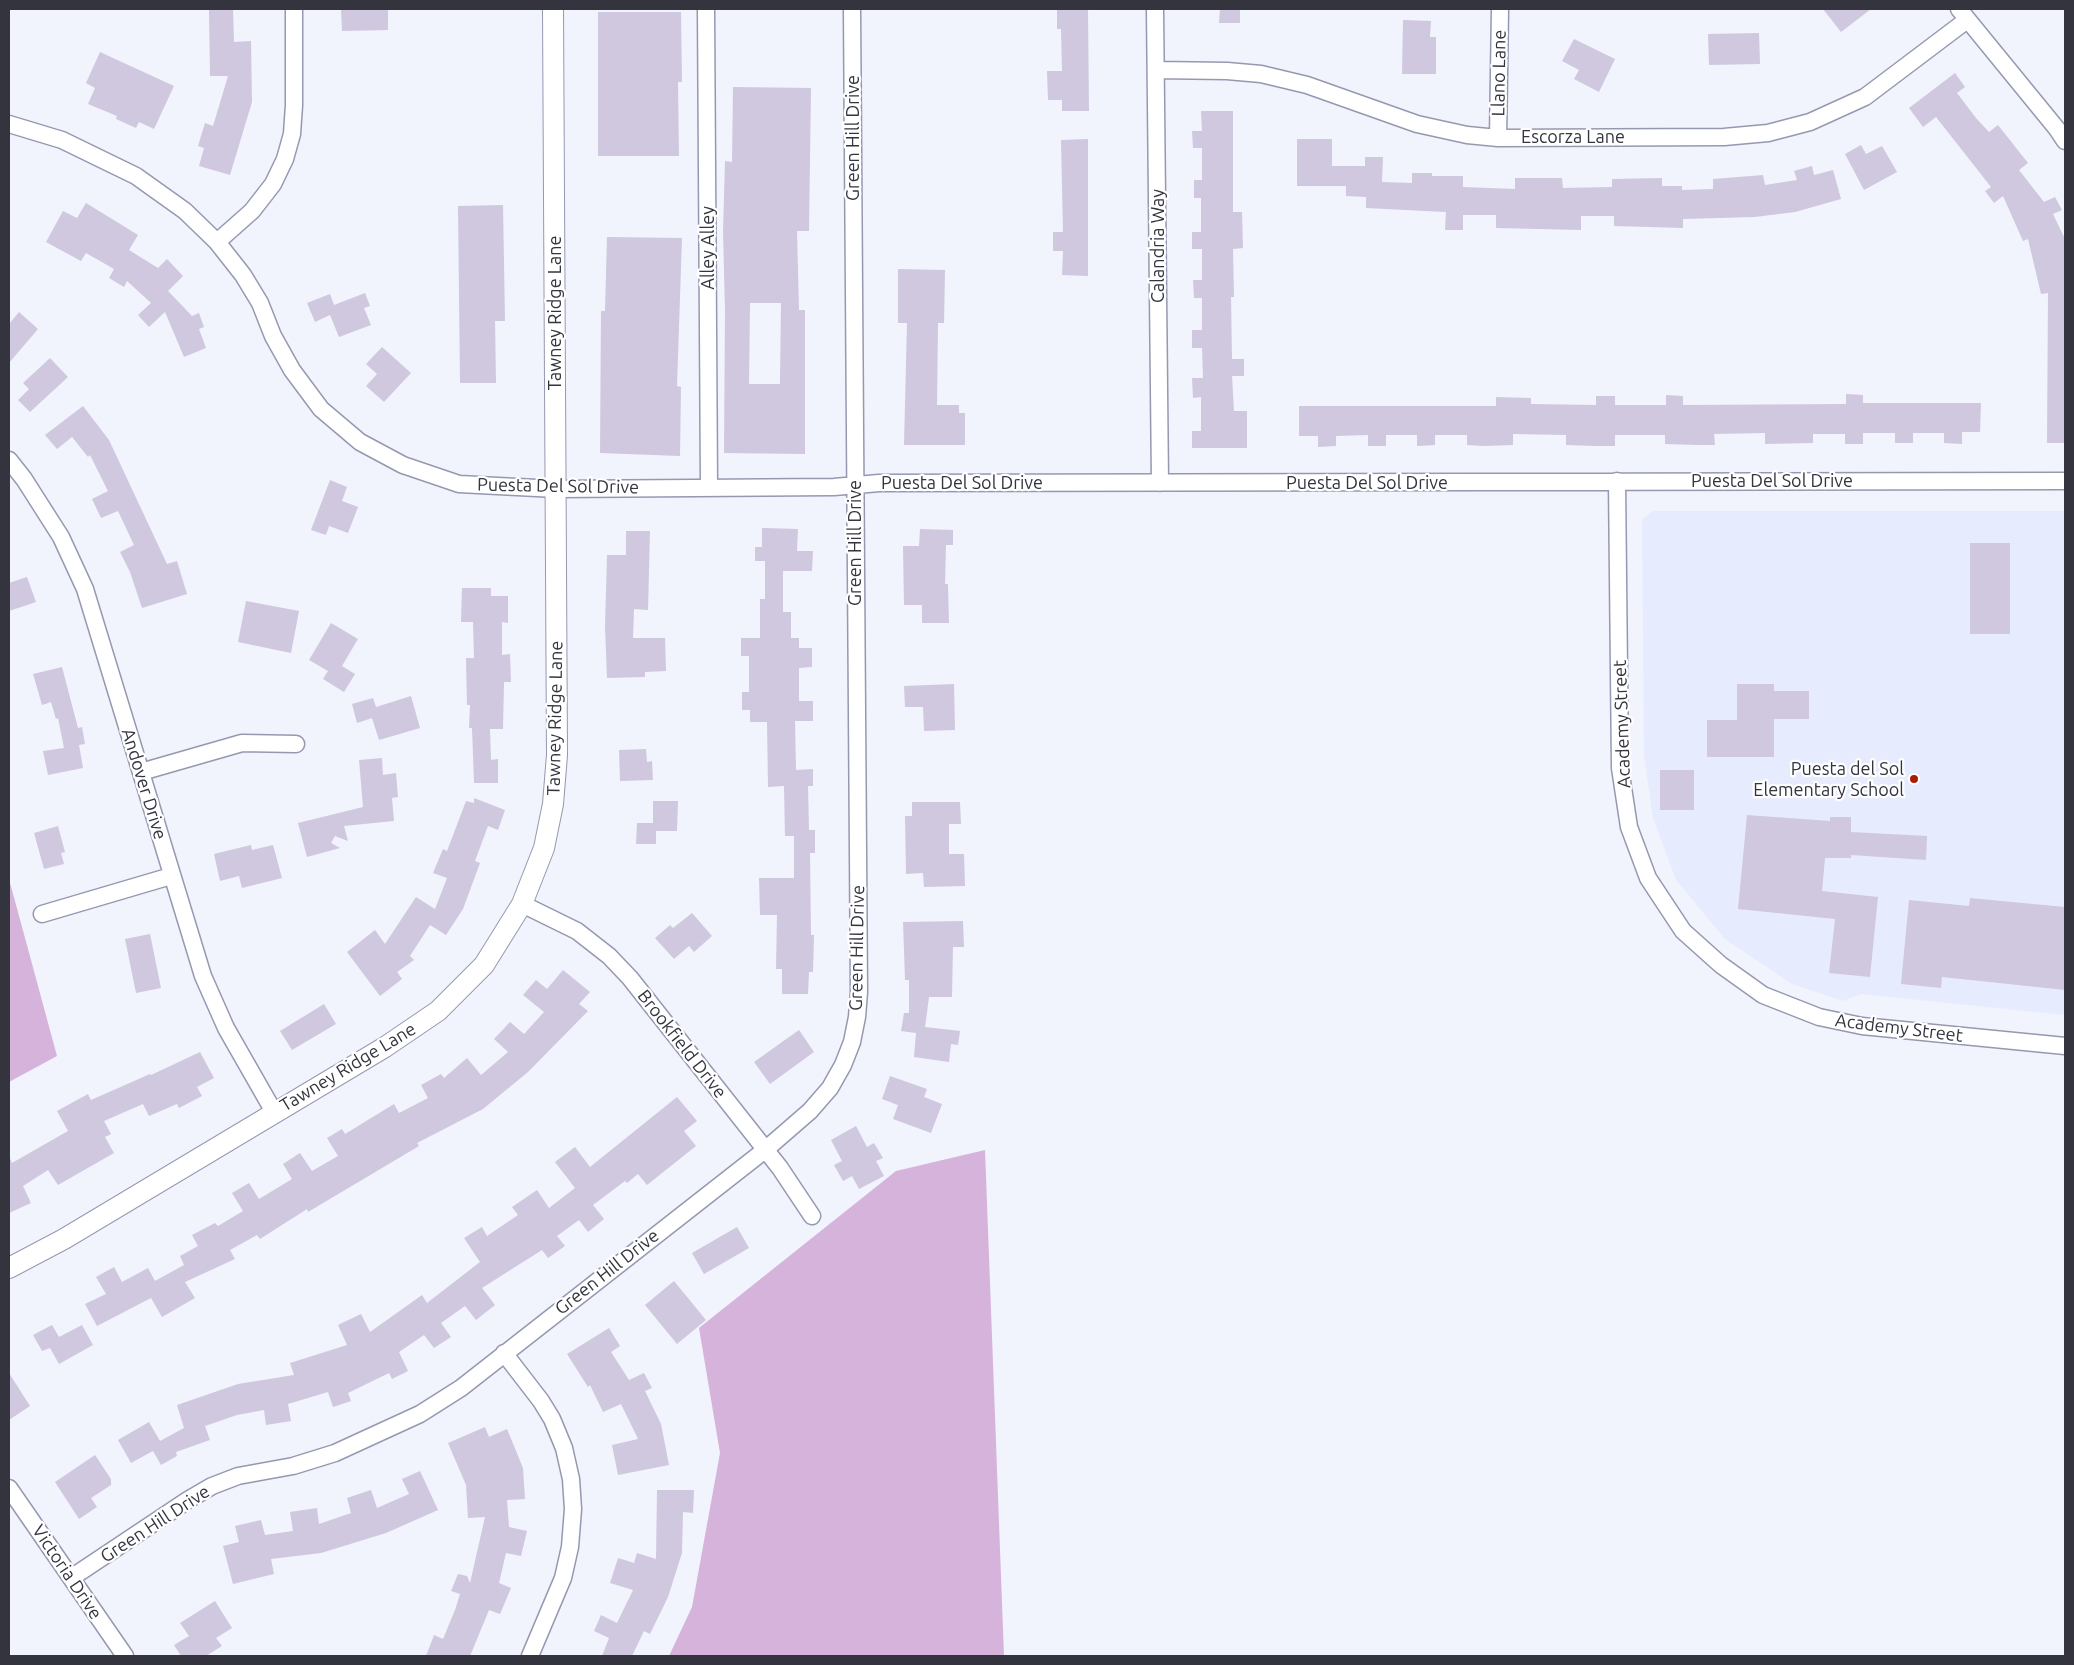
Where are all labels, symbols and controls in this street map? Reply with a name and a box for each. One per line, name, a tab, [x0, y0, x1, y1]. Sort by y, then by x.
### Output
street label: Llano Lane	[1487, 29, 1511, 117]
street label: Green Hill Drive	[842, 75, 864, 201]
street label: Escorza Lane	[1521, 126, 1625, 148]
street label: Calandria Way	[1147, 189, 1169, 303]
street label: Alley Alley	[697, 206, 719, 290]
street label: Tawney Ridge Lane	[544, 236, 566, 390]
street label: Puesta Del Sol Drive	[1691, 470, 1853, 492]
street label: Puesta Del Sol Drive	[881, 472, 1043, 494]
street label: Puesta Del Sol Drive	[1286, 472, 1448, 494]
street label: Puesta Del Sol Drive	[477, 474, 639, 498]
street label: Green Hill Drive	[844, 480, 866, 606]
street label: Tawney Ridge Lane	[543, 640, 567, 796]
street label: Academy Street	[1609, 660, 1635, 788]
street label: Andover Drive	[117, 726, 171, 842]
place label: Puesta del Sol Elementary School	[1753, 758, 1904, 801]
marker: Puesta del Sol Elementary School	[1908, 773, 1920, 785]
street label: Green Hill Drive	[845, 885, 869, 1011]
street label: Brookfield Drive	[633, 986, 731, 1102]
street label: Academy Street	[1834, 1009, 1964, 1047]
street label: Tawney Ridge Lane	[276, 1018, 420, 1116]
street label: Green Hill Drive	[551, 1225, 663, 1319]
street label: Green Hill Drive	[96, 1481, 214, 1567]
street label: Victoria Drive	[27, 1521, 107, 1623]

